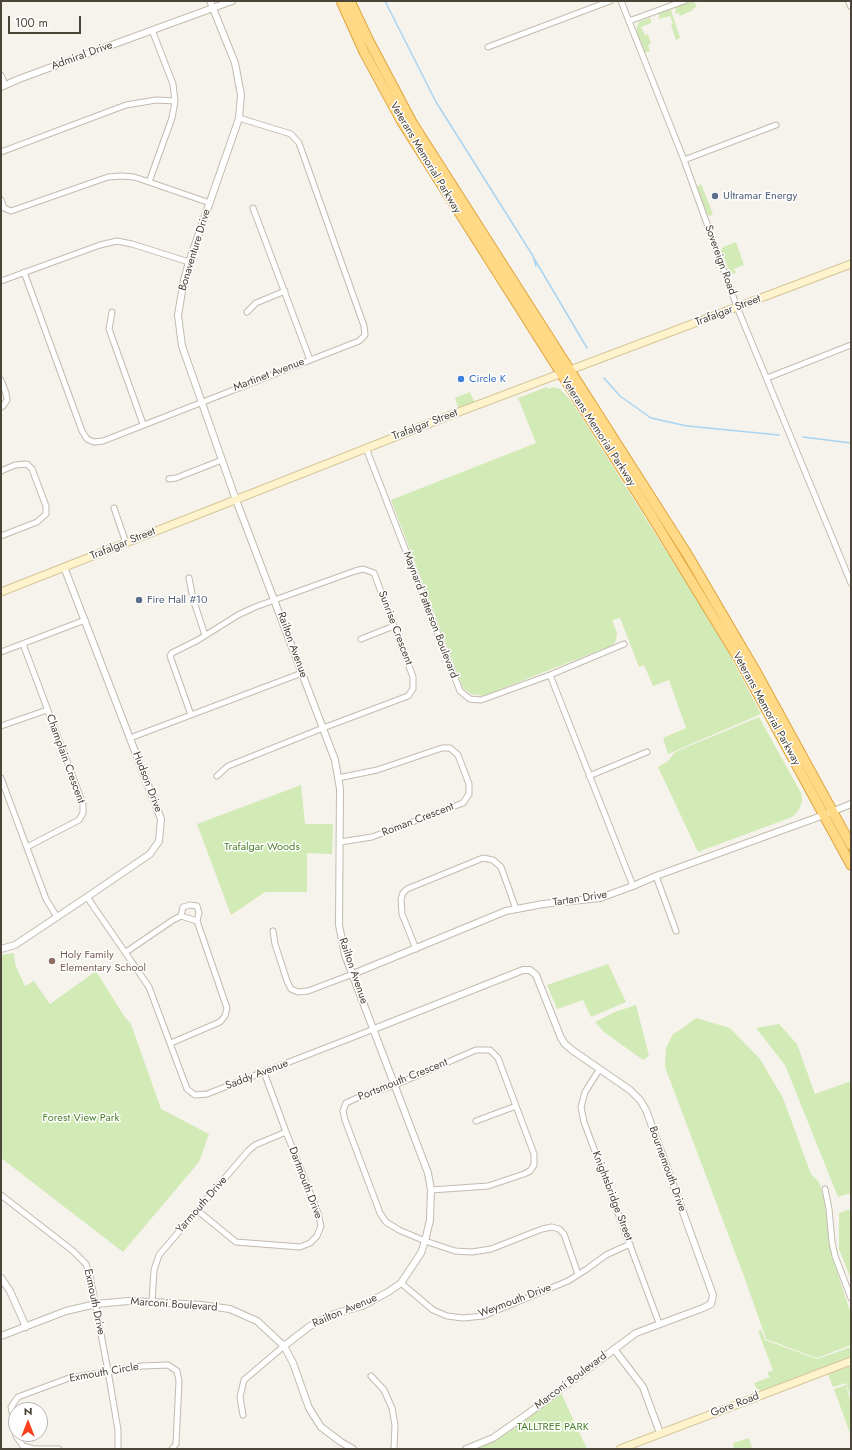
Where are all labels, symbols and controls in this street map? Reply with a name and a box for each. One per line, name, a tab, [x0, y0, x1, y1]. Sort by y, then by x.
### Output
scale bar	[10, 8, 83, 34]
text: 100 m	[15, 14, 48, 32]
street label: Admiral Drive	[50, 39, 114, 73]
street label: Veterans Memorial Parkway	[387, 100, 463, 216]
place label: Ultramar Energy	[723, 189, 797, 203]
marker: Ultramar Energy	[710, 191, 720, 201]
street label: Bonaventure Drive	[176, 208, 214, 292]
street label: Sovereign Road	[701, 223, 739, 297]
street label: Trafalgar Street	[693, 292, 763, 330]
street label: Martinet Avenue	[232, 355, 306, 395]
place label: Circle K	[469, 372, 506, 386]
marker: Circle K	[456, 374, 466, 384]
street label: Veterans Memorial Parkway	[558, 375, 638, 489]
street label: Trafalgar Street	[390, 406, 460, 444]
street label: Trafalgar Street	[88, 525, 158, 563]
street label: Maynard Patterson Boulevard	[400, 550, 460, 680]
street label: Sunrise Crescent	[375, 589, 415, 667]
place label: Fire Hall #10	[147, 593, 208, 607]
marker: Fire Hall #10	[134, 595, 144, 605]
street label: Railton Avenue	[274, 610, 310, 680]
street label: Veterans Memorial Parkway	[729, 650, 803, 768]
street label: Champlain Crescent	[43, 713, 87, 805]
street label: Hudson Drive	[129, 750, 165, 814]
street label: Roman Crescent	[380, 800, 456, 840]
park label: Trafalgar Woods	[224, 840, 300, 854]
street label: Tartan Drive	[552, 888, 608, 910]
street label: Railton Avenue	[336, 936, 370, 1006]
place label: Holy Family Elementary School	[60, 948, 146, 974]
marker: Holy Family Elementary School	[47, 956, 57, 966]
street label: Portsmouth Crescent	[356, 1056, 450, 1104]
street label: Saddy Avenue	[224, 1057, 290, 1093]
park label: Forest View Park	[43, 1111, 119, 1125]
street label: Bournemouth Drive	[645, 1125, 689, 1213]
street label: Dartmouth Drive	[285, 1145, 325, 1221]
street label: Knightsbridge Street	[589, 1149, 635, 1243]
street label: Yarmouth Drive	[174, 1174, 230, 1236]
street label: Exmouth Drive	[81, 1268, 107, 1336]
street label: Weymouth Drive	[477, 1281, 553, 1321]
street label: Railton Avenue	[311, 1291, 379, 1331]
street label: Marconi Boulevard	[130, 1295, 218, 1315]
street label: Marconi Boulevard	[532, 1350, 610, 1412]
street label: Exmouth Circle	[68, 1360, 140, 1386]
street label: Gore Road	[709, 1390, 761, 1420]
north arrow	[8, 1402, 48, 1442]
text: N	[24, 1403, 32, 1419]
park label: TALLTREE PARK	[517, 1420, 589, 1434]

